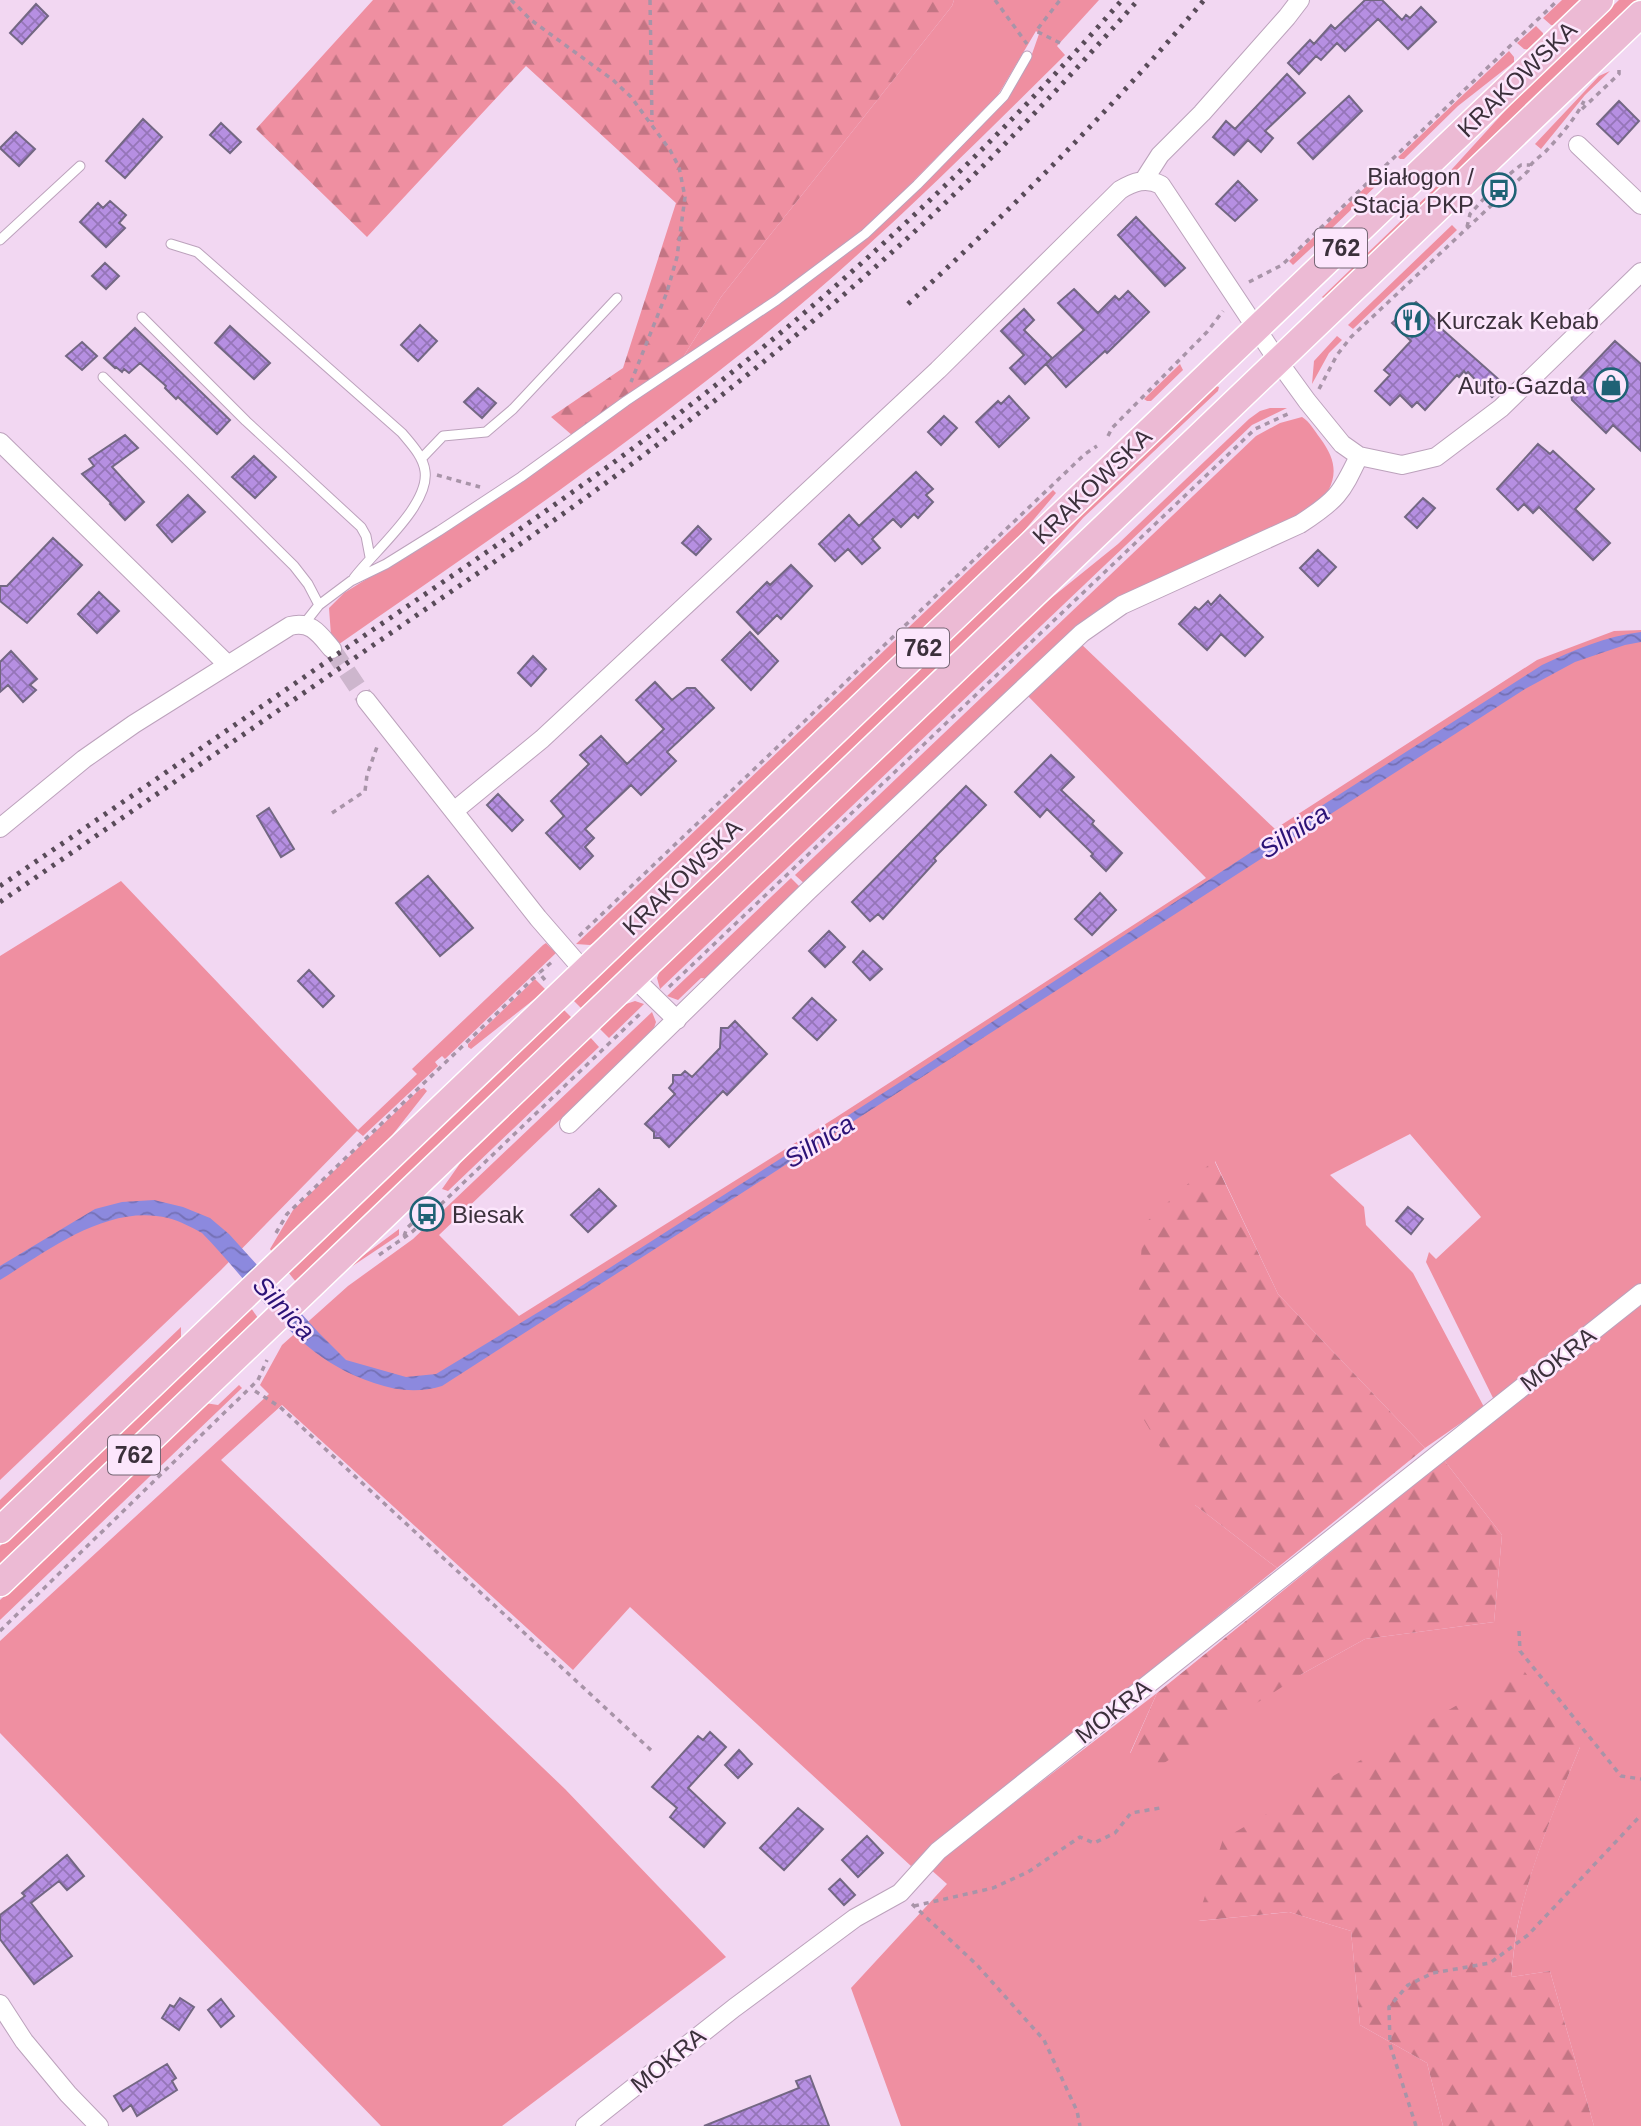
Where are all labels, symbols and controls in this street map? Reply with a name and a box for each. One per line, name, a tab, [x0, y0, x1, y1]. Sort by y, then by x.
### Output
street label: KRAKOWSKA	[1452, 16, 1582, 142]
place label: Białogon / Stacja PKP	[1353, 163, 1474, 218]
bus stop icon: Białogon / Stacja PKP	[1480, 171, 1518, 209]
road number: 762	[1315, 229, 1367, 268]
restaurant icon: Kurczak Kebab	[1393, 301, 1431, 339]
place label: Kurczak Kebab	[1436, 307, 1599, 334]
shop icon: Auto-Gazda	[1592, 366, 1630, 404]
place label: Auto-Gazda	[1458, 372, 1587, 399]
street label: KRAKOWSKA	[1027, 423, 1157, 549]
road number: 762	[897, 628, 949, 668]
water label: Silnica	[1254, 798, 1334, 864]
street label: KRAKOWSKA	[617, 814, 747, 940]
water label: Silnica	[779, 1108, 859, 1174]
bus stop icon: Biesak	[408, 1195, 446, 1233]
place label: Biesak	[452, 1201, 525, 1228]
water label: Silnica	[247, 1270, 321, 1346]
street label: MOKRA	[1515, 1321, 1601, 1397]
road number: 762	[108, 1436, 160, 1474]
street label: MOKRA	[1070, 1673, 1156, 1749]
street label: MOKRA	[625, 2022, 711, 2098]

